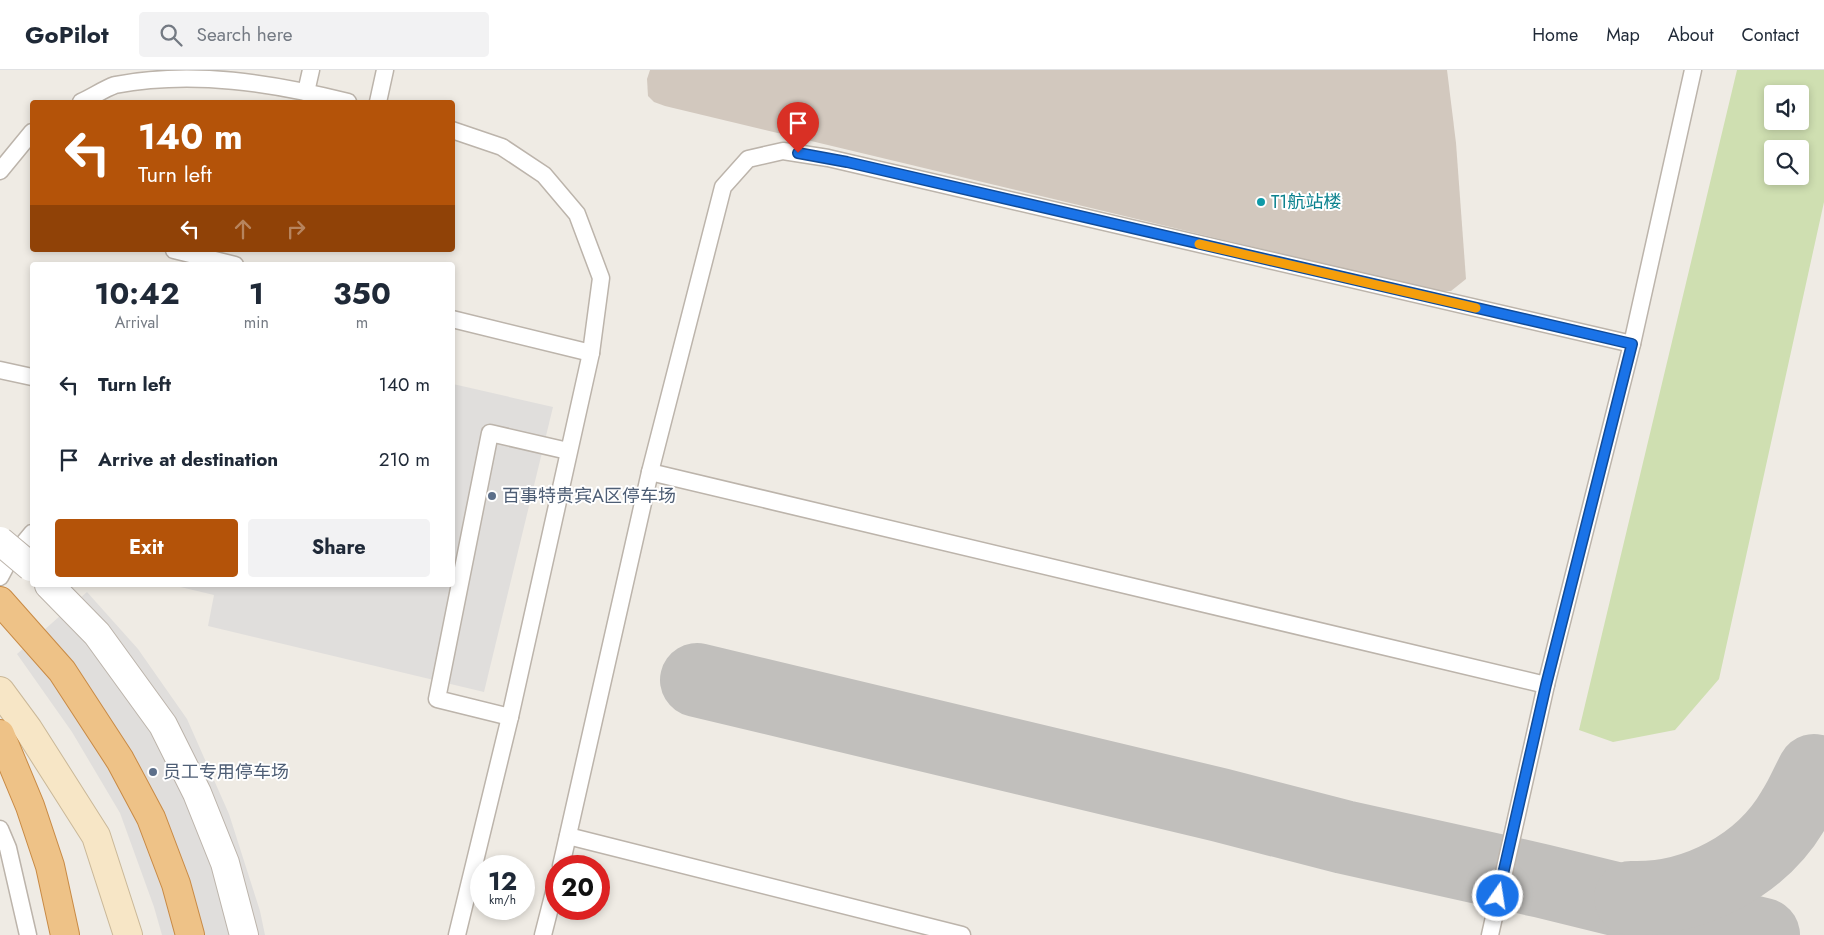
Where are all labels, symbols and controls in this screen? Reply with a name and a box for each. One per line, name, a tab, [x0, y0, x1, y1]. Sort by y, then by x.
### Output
search box	[139, 12, 489, 57]
text: GoPilot	[25, 17, 109, 52]
icon: search	[157, 21, 185, 49]
text: Search here	[197, 21, 293, 48]
text: Home	[1532, 22, 1578, 48]
text: Map	[1606, 22, 1640, 48]
text: About	[1668, 22, 1713, 48]
text: Contact	[1741, 22, 1799, 48]
map controls	[1764, 85, 1809, 185]
button: sound	[1764, 85, 1809, 130]
pin	[777, 102, 819, 153]
icon: arrive	[784, 109, 812, 137]
text: 140 m	[138, 112, 243, 162]
icon: left	[55, 120, 120, 185]
button: search	[1764, 140, 1809, 185]
text: Turn left	[138, 158, 212, 190]
place label: T1航站楼	[1271, 189, 1341, 215]
marker: T1航站楼	[1255, 196, 1267, 208]
icon: left	[176, 215, 204, 243]
icon: ahead	[229, 215, 257, 243]
icon: right	[282, 215, 310, 243]
text: 10:42	[94, 272, 180, 315]
text: 1	[249, 272, 264, 315]
text: 350	[333, 272, 391, 315]
text: Arrival	[115, 311, 159, 334]
text: min	[244, 311, 269, 334]
text: m	[356, 311, 368, 334]
icon: left	[55, 371, 83, 399]
text: Turn left	[98, 371, 171, 398]
text: 140 m	[378, 371, 430, 398]
icon: arrive	[55, 446, 83, 474]
text: Arrive at destination	[98, 446, 278, 473]
text: 210 m	[379, 446, 430, 473]
place label: 百事特贵宾A区停车场	[502, 483, 676, 509]
marker: 百事特贵宾A区停车场	[486, 490, 498, 502]
button: Exit	[55, 519, 238, 577]
button: Share	[248, 519, 430, 577]
place label: 员工专用停车场	[163, 759, 289, 785]
marker: 员工专用停车场	[147, 766, 159, 778]
speed limit sign: 20	[545, 855, 610, 920]
text: 12	[488, 863, 517, 899]
position arrow	[1471, 869, 1523, 921]
text: km/h	[489, 891, 516, 909]

